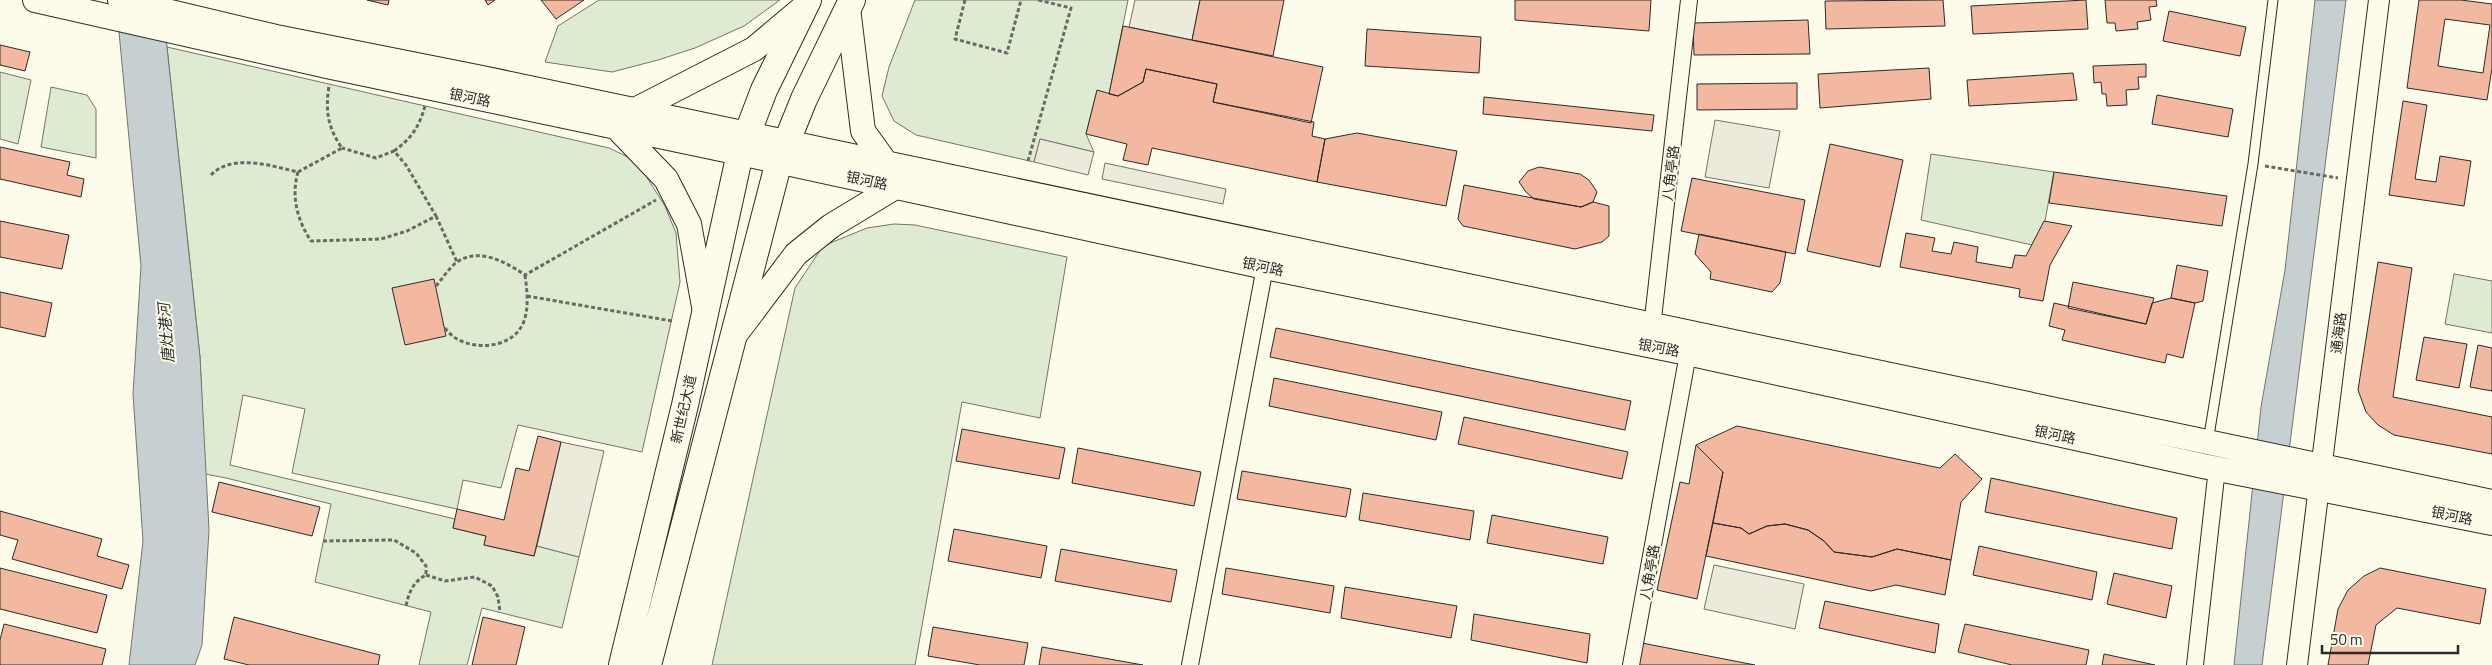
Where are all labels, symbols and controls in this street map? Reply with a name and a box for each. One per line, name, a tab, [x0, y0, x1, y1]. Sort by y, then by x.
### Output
street label: 银河路	[447, 82, 493, 112]
street label: 八角亭路	[1656, 144, 1684, 202]
street label: 银河路	[844, 165, 890, 195]
street label: 银河路	[1240, 251, 1286, 281]
water label: 唐灶港河	[152, 299, 180, 364]
street label: 通海路	[2325, 311, 2351, 355]
street label: 银河路	[1636, 333, 1682, 361]
street label: 新世纪大道	[665, 373, 701, 445]
street label: 银河路	[2032, 419, 2078, 449]
street label: 银河路	[2429, 500, 2475, 530]
street label: 八角亭路	[1634, 543, 1664, 601]
scale bar	[2322, 622, 2458, 654]
text: 50 m	[2330, 628, 2363, 651]

